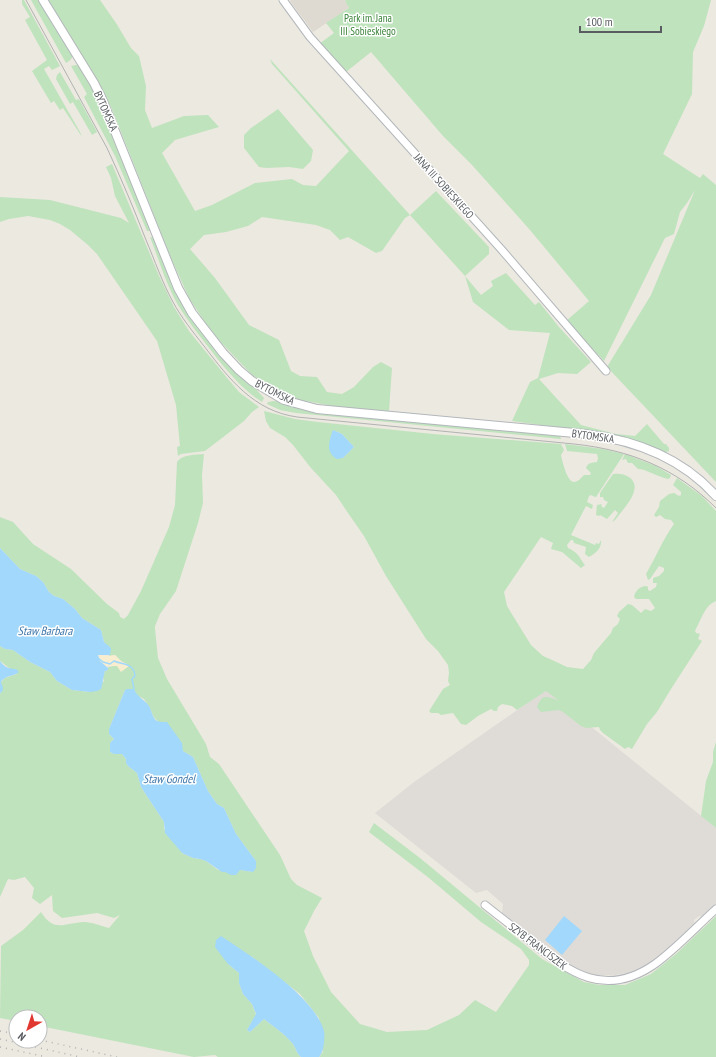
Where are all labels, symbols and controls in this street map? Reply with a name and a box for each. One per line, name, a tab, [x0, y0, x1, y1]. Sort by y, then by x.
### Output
scale bar	[580, 8, 661, 34]
park label: Park im. Jana III Sobieskiego	[340, 11, 396, 38]
text: 100 m	[586, 14, 613, 29]
street label: BYTOMSKA	[91, 89, 121, 134]
street label: JANA III SOBIESKIEGO	[410, 150, 477, 222]
street label: BYTOMSKA	[253, 376, 298, 408]
street label: BYTOMSKA	[571, 426, 616, 446]
water label: Staw Barbara	[18, 623, 73, 638]
water label: Staw Gondel	[143, 771, 196, 786]
street label: SZYB FRANCISZEK	[506, 919, 571, 973]
north arrow	[8, 1009, 48, 1049]
text: N	[15, 1029, 28, 1044]

